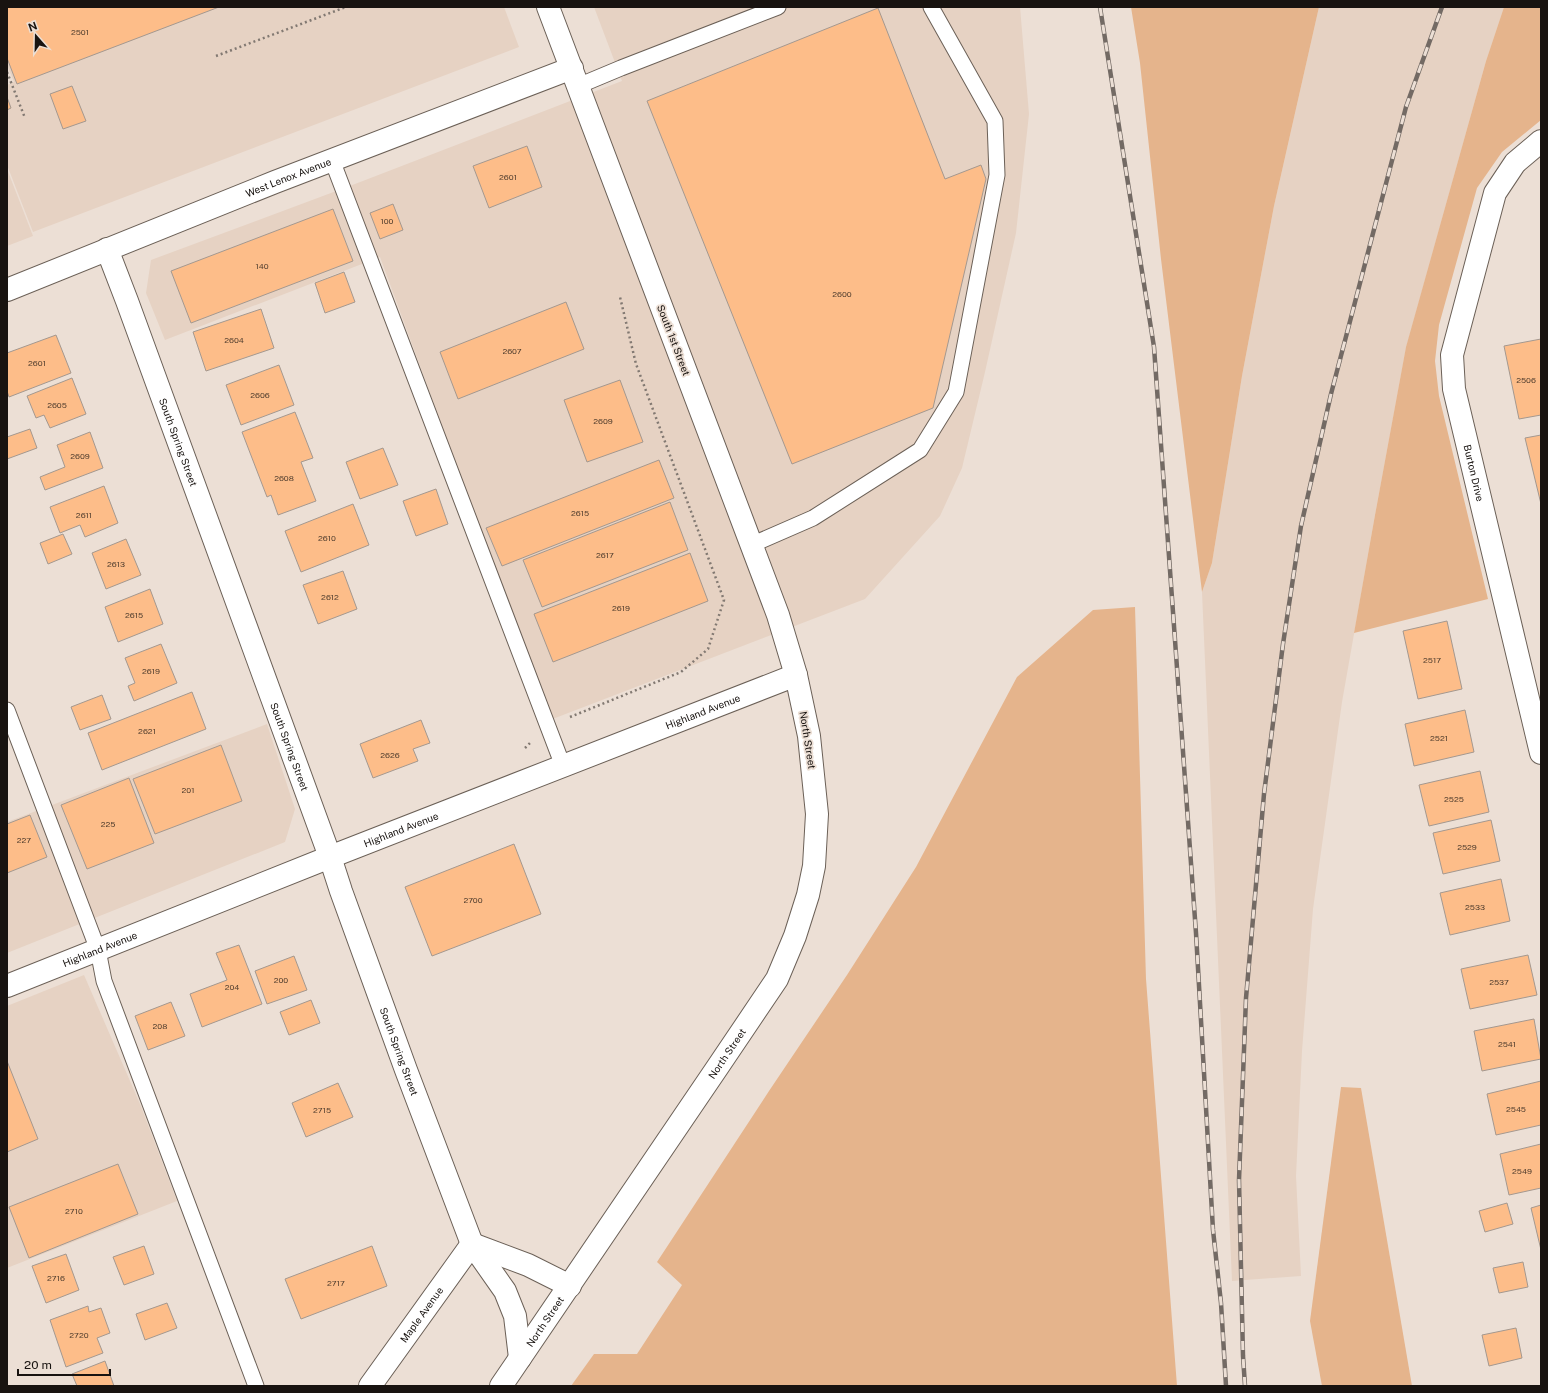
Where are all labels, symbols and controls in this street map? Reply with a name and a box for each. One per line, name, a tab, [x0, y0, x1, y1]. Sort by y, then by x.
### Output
north arrow	[16, 16, 56, 56]
text: N	[26, 19, 39, 34]
house number: 2501	[71, 27, 89, 37]
street label: West Lenox Avenue	[244, 155, 333, 199]
house number: 2601	[499, 172, 517, 182]
house number: 100	[381, 216, 394, 226]
house number: 140	[255, 261, 269, 271]
house number: 2600	[832, 289, 852, 299]
street label: South 1st Street	[655, 303, 693, 377]
house number: 2604	[224, 335, 244, 345]
house number: 2607	[502, 346, 522, 356]
house number: 2601	[28, 358, 46, 368]
house number: 2506	[1516, 375, 1536, 385]
house number: 2606	[250, 390, 270, 400]
street label: South Spring Street	[157, 396, 200, 488]
house number: 2605	[47, 400, 67, 410]
house number: 2609	[593, 416, 613, 426]
street label: Burton Drive	[1461, 443, 1487, 503]
house number: 2609	[70, 451, 90, 461]
house number: 2608	[274, 473, 294, 483]
house number: 2615	[571, 508, 589, 518]
house number: 2611	[76, 510, 92, 520]
house number: 2610	[318, 533, 336, 543]
house number: 2617	[596, 550, 614, 560]
house number: 2613	[107, 559, 125, 569]
house number: 2612	[321, 592, 339, 602]
house number: 2619	[612, 603, 630, 613]
house number: 2615	[125, 610, 143, 620]
house number: 2517	[1423, 655, 1441, 665]
house number: 2619	[142, 666, 160, 676]
street label: Highland Avenue	[664, 691, 742, 731]
street label: South Spring Street	[268, 701, 311, 792]
street label: North Street	[798, 710, 818, 770]
house number: 2621	[138, 726, 156, 736]
house number: 2521	[1430, 733, 1448, 743]
house number: 2626	[380, 750, 400, 760]
house number: 201	[182, 785, 194, 795]
house number: 2525	[1444, 794, 1464, 804]
street label: Highland Avenue	[362, 809, 440, 849]
house number: 225	[101, 819, 115, 829]
house number: 227	[17, 835, 31, 845]
house number: 2529	[1457, 842, 1477, 852]
house number: 2700	[463, 895, 483, 905]
house number: 2533	[1465, 902, 1485, 912]
street label: Highland Avenue	[61, 929, 139, 969]
house number: 200	[274, 975, 288, 985]
house number: 2537	[1489, 977, 1509, 987]
house number: 204	[225, 982, 239, 992]
street label: South Spring Street	[378, 1006, 421, 1097]
house number: 208	[153, 1021, 167, 1031]
street label: North Street	[706, 1026, 748, 1081]
house number: 2541	[1498, 1039, 1516, 1049]
house number: 2545	[1506, 1104, 1526, 1114]
house number: 2715	[313, 1105, 331, 1115]
house number: 2549	[1512, 1166, 1532, 1176]
house number: 2710	[65, 1206, 83, 1216]
house number: 2716	[47, 1273, 65, 1283]
house number: 2717	[327, 1278, 345, 1288]
street label: Maple Avenue	[397, 1284, 446, 1345]
street label: North Street	[523, 1294, 566, 1349]
house number: 2720	[69, 1330, 89, 1340]
scale bar	[18, 1351, 110, 1377]
text: 20 m	[24, 1358, 52, 1372]

